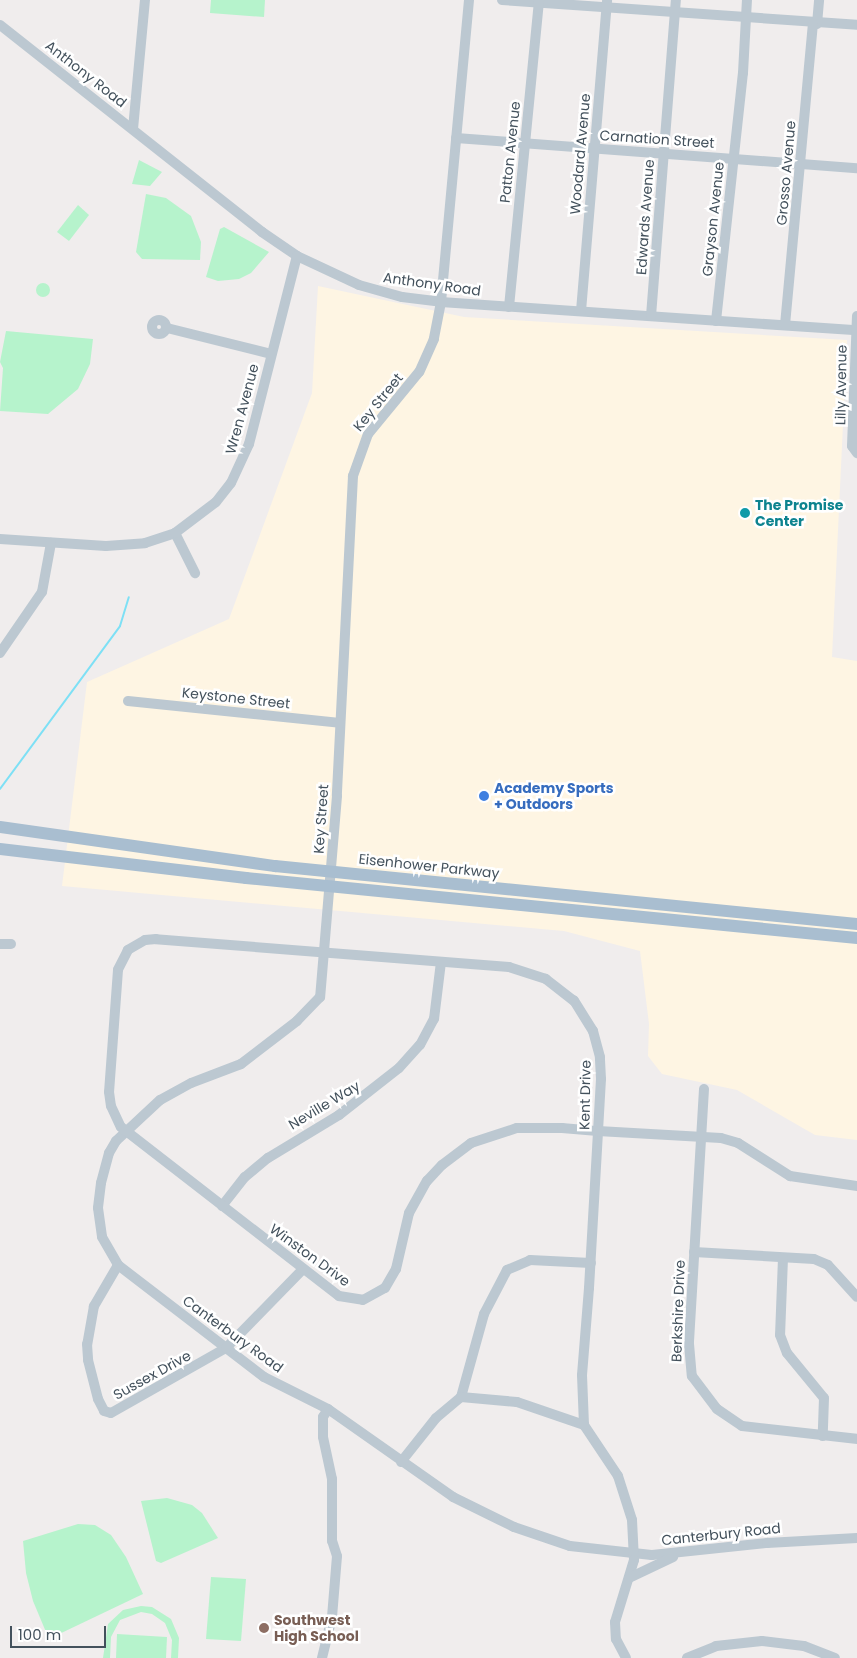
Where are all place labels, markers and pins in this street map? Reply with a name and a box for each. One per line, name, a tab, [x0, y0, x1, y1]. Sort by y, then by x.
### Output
place label: The Promise Center	[755, 497, 843, 530]
marker: The Promise Center	[739, 507, 751, 519]
place label: Academy Sports + Outdoors	[494, 780, 614, 812]
marker: Academy Sports + Outdoors	[478, 790, 490, 802]
place label: Southwest High School	[274, 1612, 359, 1644]
marker: Southwest High School	[258, 1622, 270, 1634]

